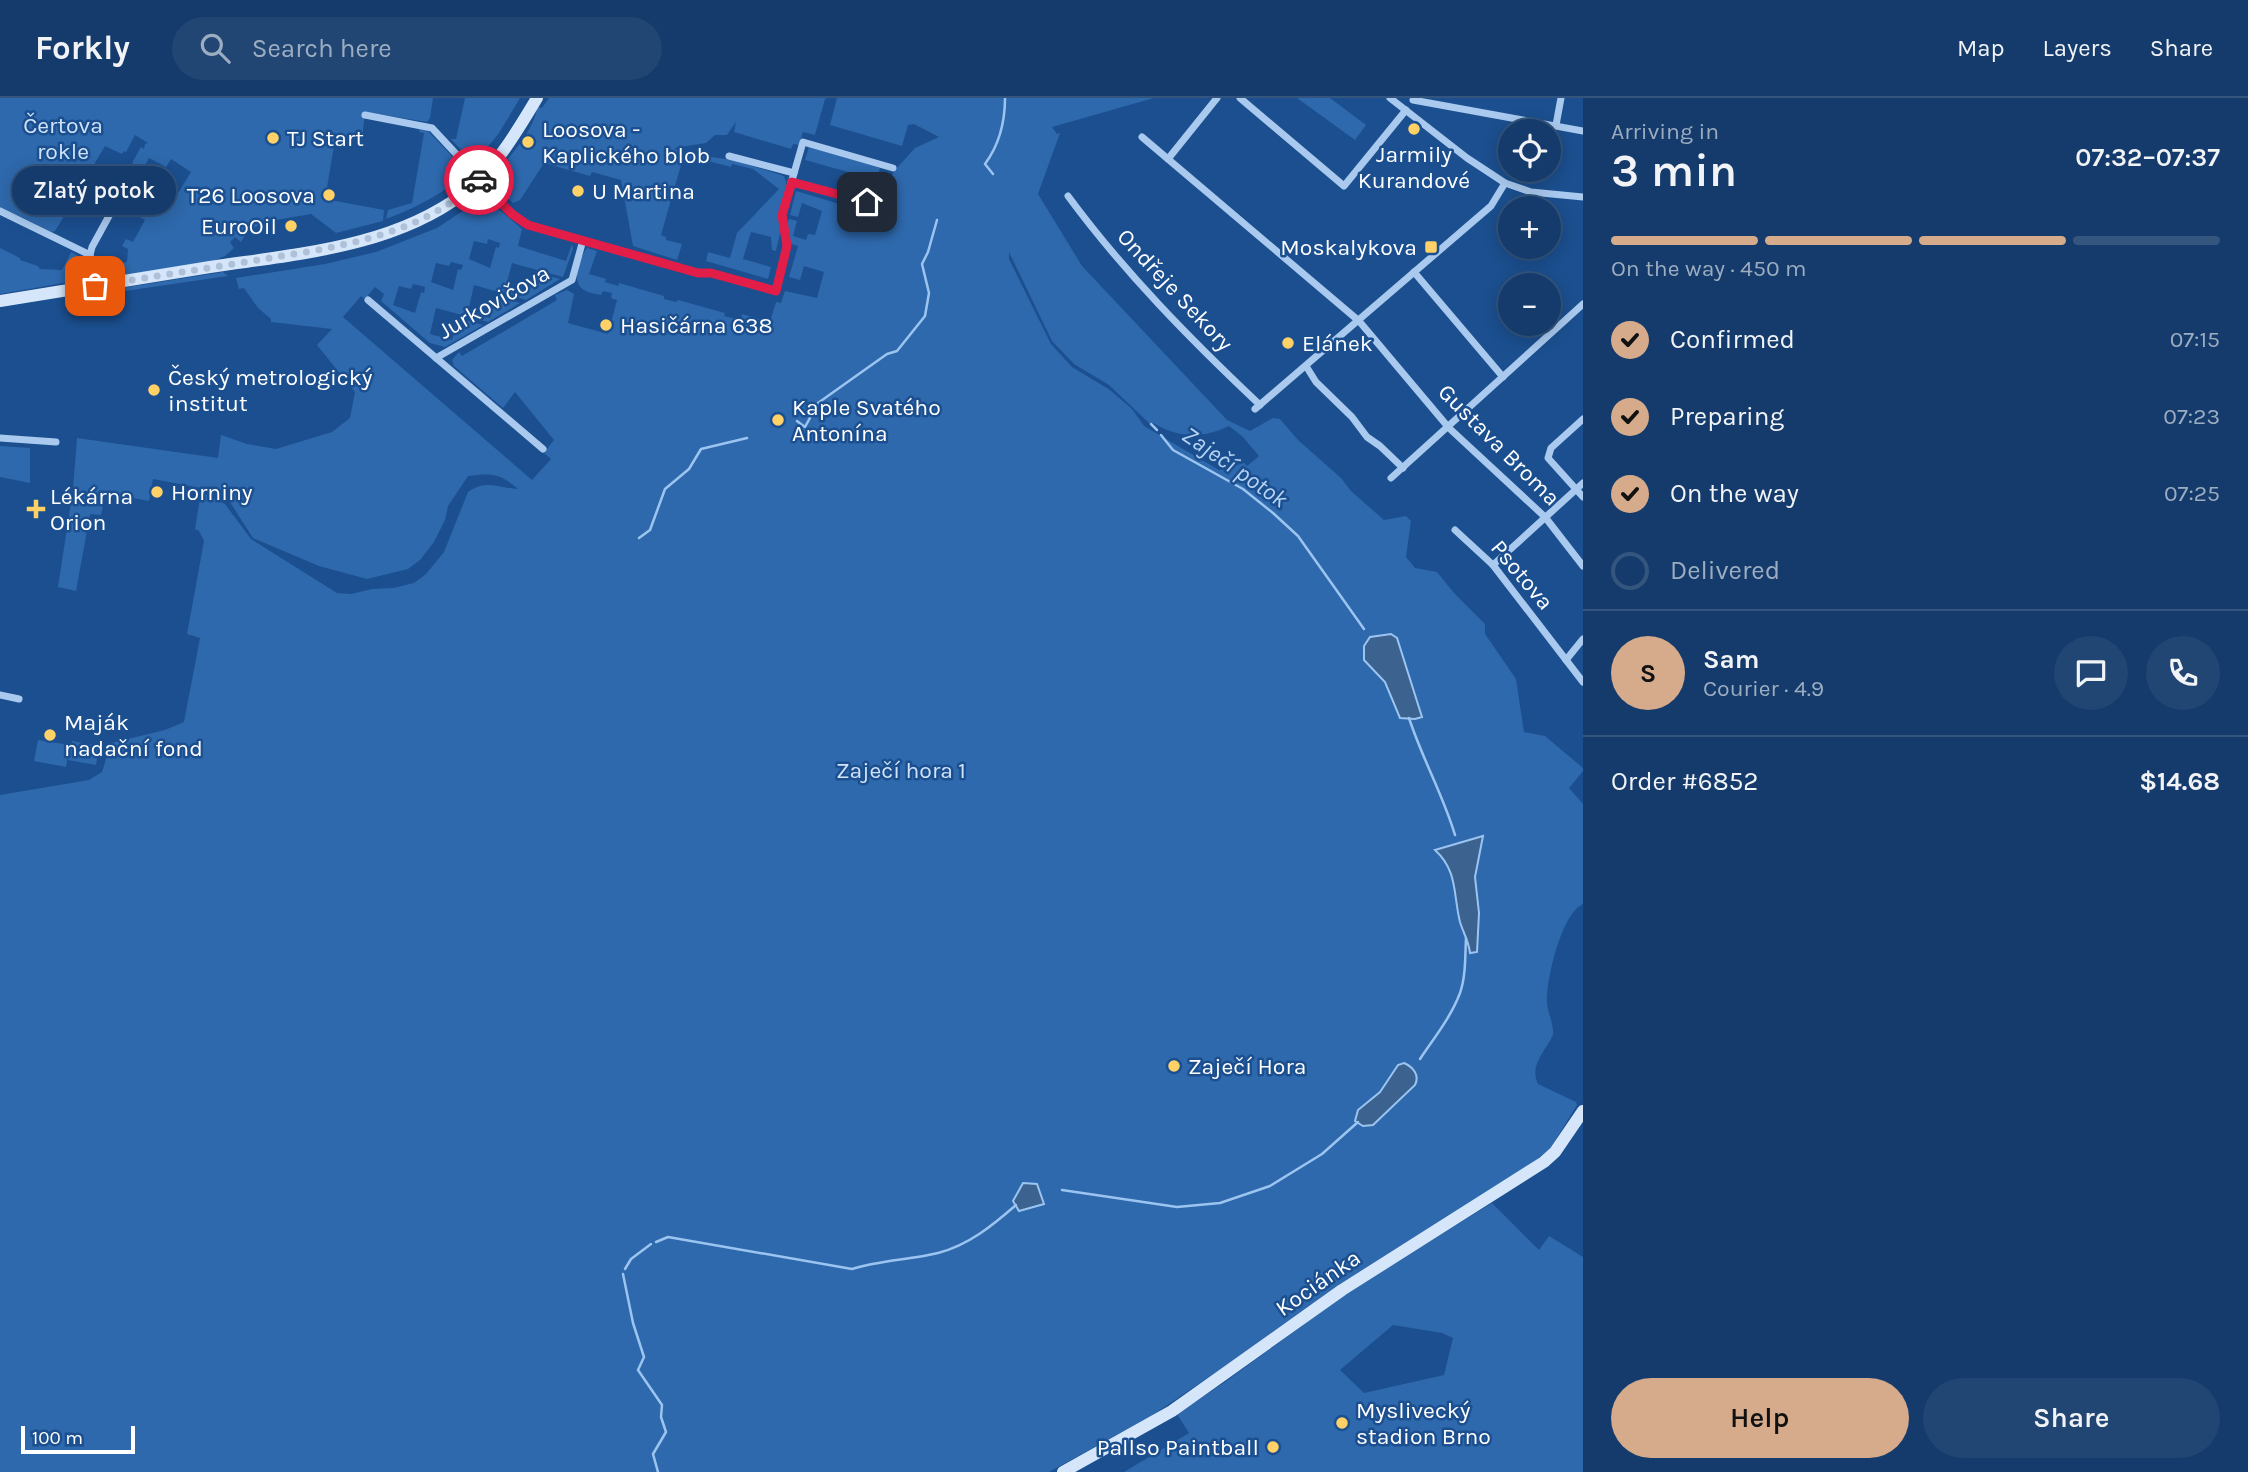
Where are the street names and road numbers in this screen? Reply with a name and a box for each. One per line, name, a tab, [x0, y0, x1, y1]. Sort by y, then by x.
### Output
street label: Ondřeje Sekory	[1112, 223, 1239, 357]
street label: Jurkovičova	[434, 259, 554, 345]
street label: Gustava Broma	[1432, 378, 1566, 512]
street label: Psotova	[1485, 535, 1559, 615]
street label: Kociánka	[1270, 1244, 1366, 1322]

